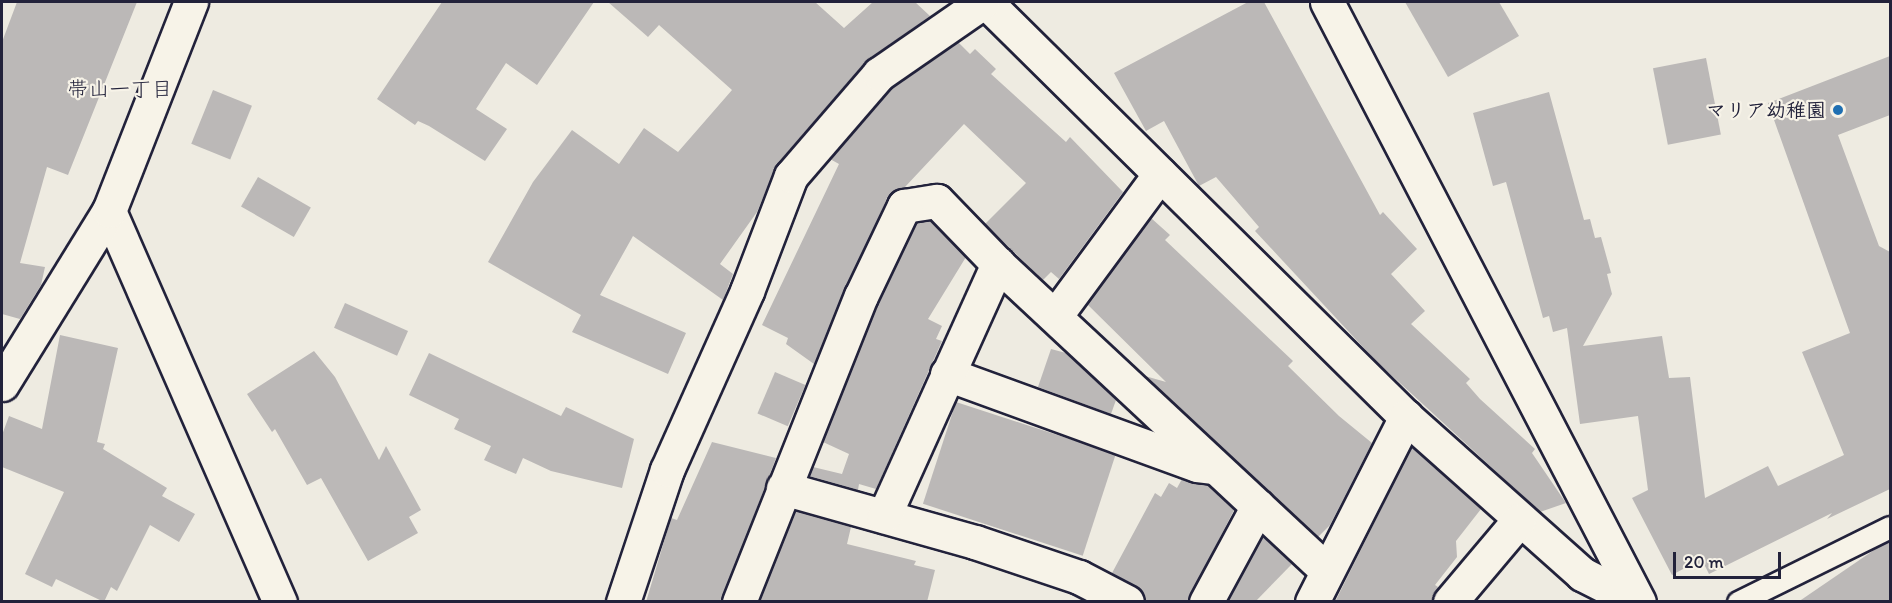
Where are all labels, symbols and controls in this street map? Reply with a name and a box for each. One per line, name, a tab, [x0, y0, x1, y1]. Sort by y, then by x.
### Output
district label: 帯山一丁目	[68, 76, 172, 102]
place label: マリア幼稚園	[1706, 98, 1826, 122]
marker: マリア幼稚園	[1831, 103, 1845, 117]
scale bar	[1676, 540, 1784, 578]
text: 20 m	[1684, 551, 1724, 573]

